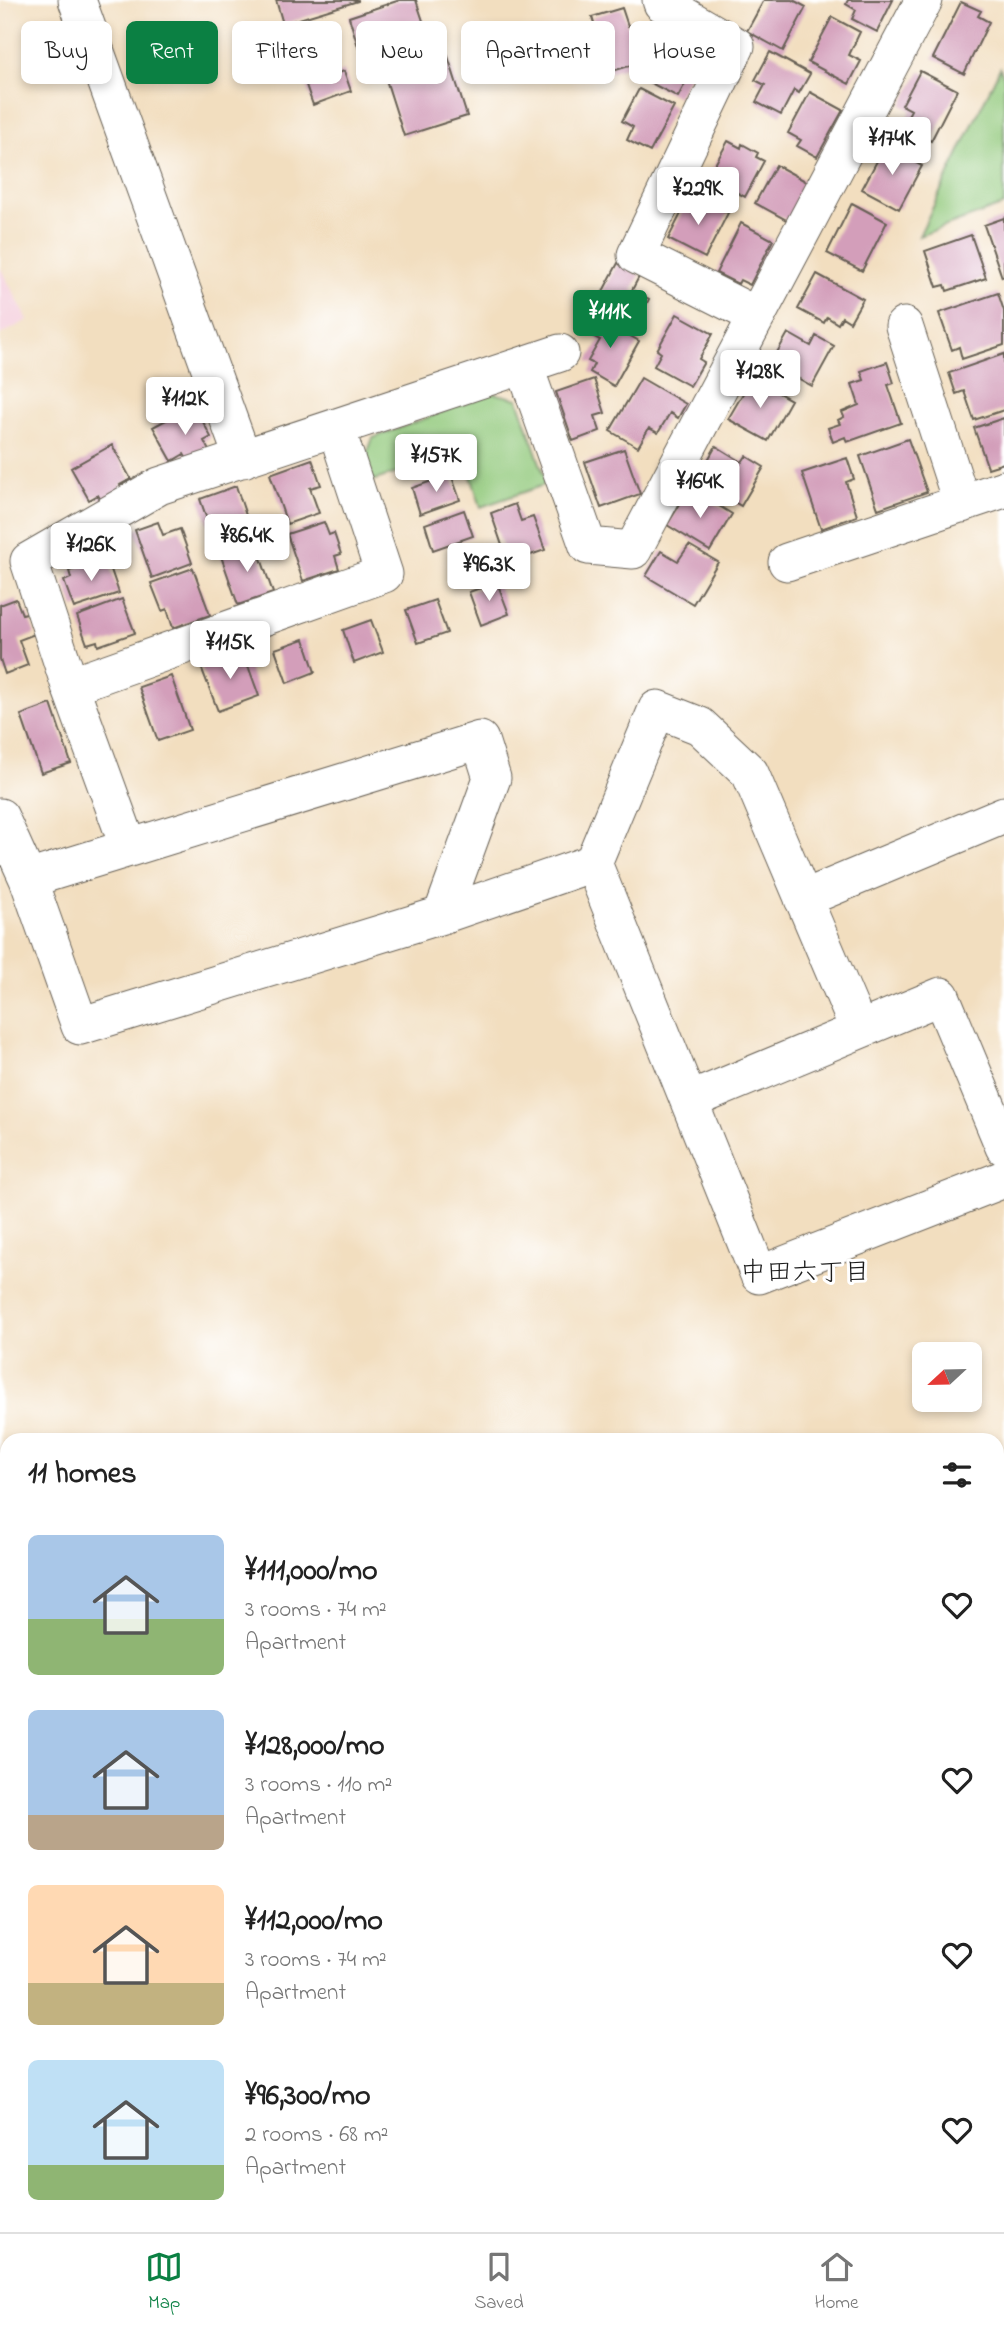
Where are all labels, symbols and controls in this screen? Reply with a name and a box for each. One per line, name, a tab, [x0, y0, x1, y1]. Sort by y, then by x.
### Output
chip: Buy	[21, 21, 112, 84]
chip: Rent	[126, 21, 218, 84]
chip: Filters	[232, 21, 342, 84]
chip: New	[356, 21, 447, 84]
chip: Apartment	[461, 21, 615, 84]
chip: House	[629, 21, 740, 84]
pin: ¥174K	[843, 118, 941, 177]
text: ¥174K	[869, 123, 915, 156]
pin: ¥229K	[649, 168, 747, 227]
text: ¥229K	[673, 173, 723, 206]
pin: ¥111K	[561, 290, 659, 350]
text: ¥111K	[589, 296, 631, 329]
pin: ¥128K	[711, 350, 809, 410]
text: ¥128K	[736, 356, 784, 389]
pin: ¥112K	[136, 378, 234, 437]
text: ¥112K	[162, 383, 208, 416]
pin: ¥157K	[387, 434, 485, 494]
text: ¥157K	[411, 440, 461, 473]
pin: ¥164K	[651, 461, 749, 520]
text: ¥164K	[676, 466, 724, 499]
pin: ¥86.4K	[190, 514, 304, 574]
text: ¥86.4K	[220, 520, 274, 553]
pin: ¥126K	[42, 524, 140, 583]
text: ¥126K	[67, 529, 116, 562]
pin: ¥96.3K	[432, 544, 546, 603]
text: ¥96.3K	[463, 549, 515, 582]
pin: ¥115K	[181, 622, 279, 681]
text: ¥115K	[206, 627, 254, 660]
district label: 中田六丁目	[740, 1255, 870, 1293]
north arrow	[912, 1342, 982, 1412]
map controls	[912, 1342, 982, 1412]
text: 11 homes	[28, 1453, 136, 1497]
icon: filters	[938, 1456, 976, 1494]
text: ¥111,000/mo	[245, 1550, 378, 1594]
icon: home	[84, 1563, 168, 1647]
icon: heart	[938, 1586, 976, 1624]
text: 3 rooms · 74 m²	[245, 1594, 387, 1627]
text: Apartment	[245, 1627, 346, 1660]
text: ¥128,000/mo	[245, 1725, 385, 1769]
icon: home	[84, 1738, 168, 1822]
icon: heart	[938, 1761, 976, 1799]
text: 3 rooms · 110 m²	[245, 1769, 392, 1802]
text: Apartment	[245, 1802, 346, 1835]
text: ¥112,000/mo	[245, 1900, 383, 1944]
icon: home	[84, 1913, 168, 1997]
icon: heart	[938, 1936, 976, 1974]
text: 3 rooms · 74 m²	[245, 1944, 387, 1977]
text: Apartment	[245, 1977, 346, 2010]
text: ¥96,300/mo	[245, 2075, 371, 2119]
icon: home	[84, 2088, 168, 2172]
icon: heart	[938, 2111, 976, 2149]
text: 2 rooms · 68 m²	[245, 2119, 388, 2152]
text: Apartment	[245, 2152, 346, 2185]
tab: Map	[145, 2248, 183, 2317]
tab: Saved	[474, 2248, 524, 2317]
tab: Home	[814, 2248, 859, 2317]

